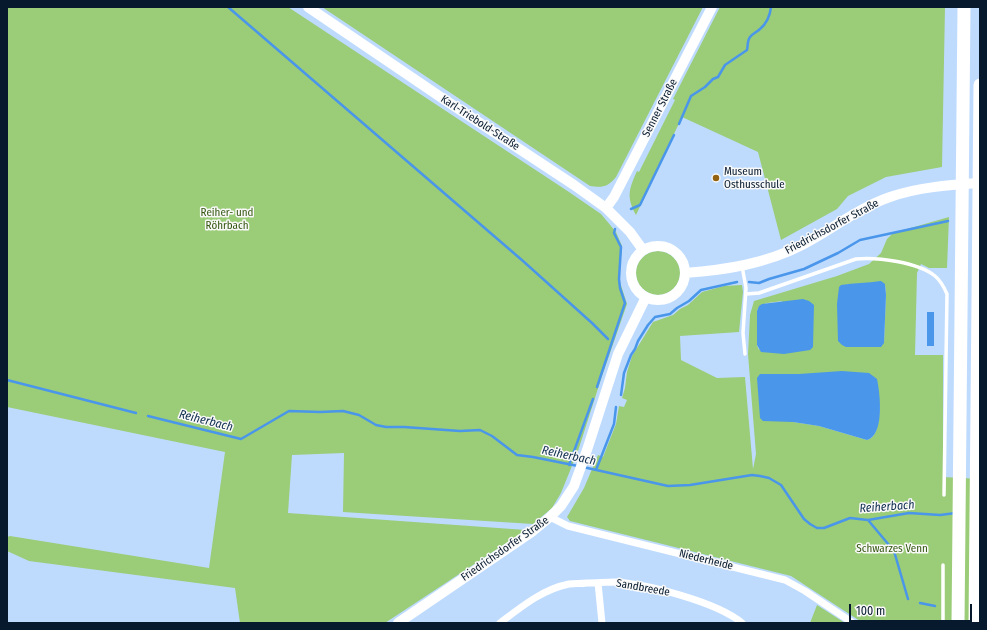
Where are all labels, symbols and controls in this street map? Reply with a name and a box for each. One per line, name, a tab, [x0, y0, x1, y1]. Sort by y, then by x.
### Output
street label: Senner Straße	[640, 77, 680, 139]
street label: Karl-Triebold-Straße	[438, 93, 522, 153]
place label: Museum Osthusschule	[724, 165, 785, 191]
marker: Museum Osthusschule	[711, 173, 721, 183]
street label: Friedrichsdorfer Straße	[783, 197, 881, 257]
park label: Reiher- und Röhrbach	[201, 206, 253, 232]
water label: Reiherbach	[178, 407, 234, 435]
water label: Reiherbach	[541, 443, 597, 469]
water label: Reiherbach	[859, 498, 915, 516]
street label: Friedrichsdorfer Straße	[459, 514, 551, 584]
park label: Schwarzes Venn	[856, 542, 928, 556]
street label: Niederheide	[678, 547, 734, 573]
street label: Sandbreede	[615, 577, 671, 599]
scale bar	[851, 596, 974, 622]
text: 100 m	[856, 604, 885, 618]

